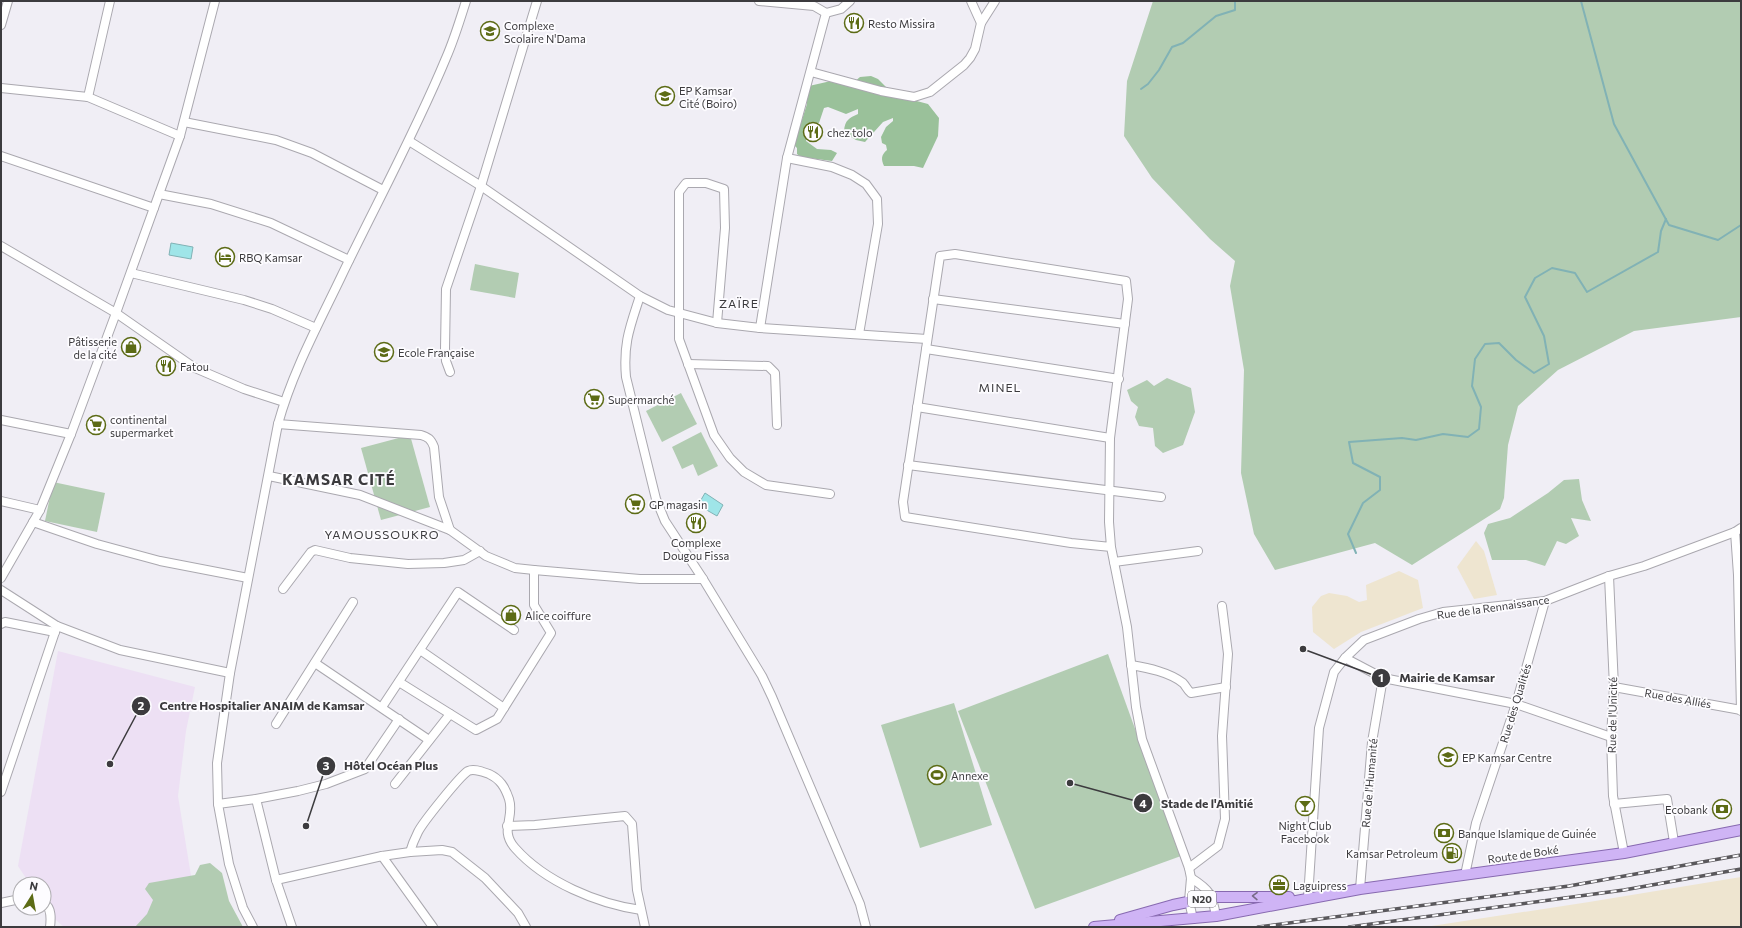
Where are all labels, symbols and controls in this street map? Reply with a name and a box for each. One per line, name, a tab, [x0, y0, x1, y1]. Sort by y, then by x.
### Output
restaurant icon: Resto Missira	[843, 12, 865, 34]
place label: Resto Missira	[868, 17, 935, 30]
place label: Complexe Scolaire N'Dama	[504, 19, 586, 45]
school or university icon: Complexe Scolaire N'Dama	[479, 20, 501, 42]
place label: EP Kamsar Cité (Boiro)	[679, 84, 737, 110]
school or university icon: EP Kamsar Cité (Boiro)	[654, 85, 676, 107]
restaurant icon: chez tolo	[802, 121, 824, 143]
place label: chez tolo	[827, 126, 873, 139]
hotel icon: RBQ Kamsar	[214, 246, 236, 268]
place label: RBQ Kamsar	[239, 251, 303, 264]
district label: ZAÏRE	[719, 296, 759, 310]
place label: Pâtisserie de la cité	[68, 335, 117, 361]
shop icon: Pâtisserie de la cité	[120, 336, 142, 358]
school or university icon: Ecole Française	[373, 341, 395, 363]
place label: Ecole Française	[398, 346, 475, 359]
restaurant icon: Fatou	[155, 355, 177, 377]
place label: Fatou	[180, 360, 209, 373]
district label: MINEL	[979, 380, 1021, 394]
supermarket icon: Supermarché	[583, 388, 605, 410]
place label: Supermarché	[608, 393, 675, 406]
place label: continental supermarket	[110, 413, 174, 439]
supermarket icon: continental supermarket	[85, 414, 107, 436]
district label: KAMSAR CITÉ	[282, 470, 396, 488]
supermarket icon: GP magasin	[624, 493, 646, 515]
place label: GP magasin	[649, 498, 707, 511]
restaurant icon: Complexe Dougou Fissa	[685, 512, 707, 534]
district label: YAMOUSSOUKRO	[324, 527, 440, 541]
place label: Complexe Dougou Fissa	[663, 536, 729, 562]
street label: Rue de la Rennaissance	[1436, 593, 1550, 621]
shop icon: Alice coiffure	[500, 604, 522, 626]
place label: Alice coiffure	[525, 609, 591, 622]
street label: Rue des Qualités	[1497, 662, 1533, 744]
callout: Mairie de Kamsar	[1371, 666, 1502, 690]
text: 1	[1378, 670, 1384, 684]
text: Mairie de Kamsar	[1399, 670, 1495, 684]
street label: Rue de l'Unicité	[1605, 677, 1619, 753]
street label: Rue des Alliés	[1644, 686, 1712, 710]
callout: Centre Hospitalier ANAIM de Kamsar	[131, 694, 372, 718]
text: 2	[138, 698, 145, 712]
text: Centre Hospitalier ANAIM de Kamsar	[159, 698, 365, 712]
street label: Rue de l'Humanité	[1359, 738, 1379, 828]
school or university icon: EP Kamsar Centre	[1437, 746, 1459, 768]
place label: EP Kamsar Centre	[1462, 751, 1552, 764]
callout: Hôtel Océan Plus	[316, 754, 446, 778]
text: 3	[323, 758, 330, 772]
text: Hôtel Océan Plus	[344, 758, 438, 772]
sports icon: Annexe	[926, 764, 948, 786]
place label: Annexe	[951, 769, 989, 782]
callout: Stade de l'Amitié	[1133, 791, 1261, 815]
bar icon: Night Club Facebook	[1294, 795, 1316, 817]
text: 4	[1139, 796, 1147, 810]
text: Stade de l'Amitié	[1161, 796, 1253, 810]
bank icon: Ecobank	[1711, 798, 1733, 820]
place label: Ecobank	[1665, 803, 1708, 816]
place label: Night Club Facebook	[1279, 819, 1331, 845]
bank icon: Banque Islamique de Guinée	[1433, 822, 1455, 844]
place label: Banque Islamique de Guinée	[1458, 827, 1597, 840]
fuel station icon: Kamsar Petroleum	[1441, 842, 1463, 864]
street label: Route de Boké	[1487, 843, 1560, 865]
place label: Kamsar Petroleum	[1346, 847, 1438, 860]
office icon: Laguipress	[1268, 874, 1290, 896]
north arrow	[12, 876, 52, 916]
text: N	[29, 879, 39, 893]
place label: Laguipress	[1293, 879, 1347, 892]
road number: N20	[1188, 891, 1216, 907]
one-way arrow	[1252, 892, 1258, 901]

